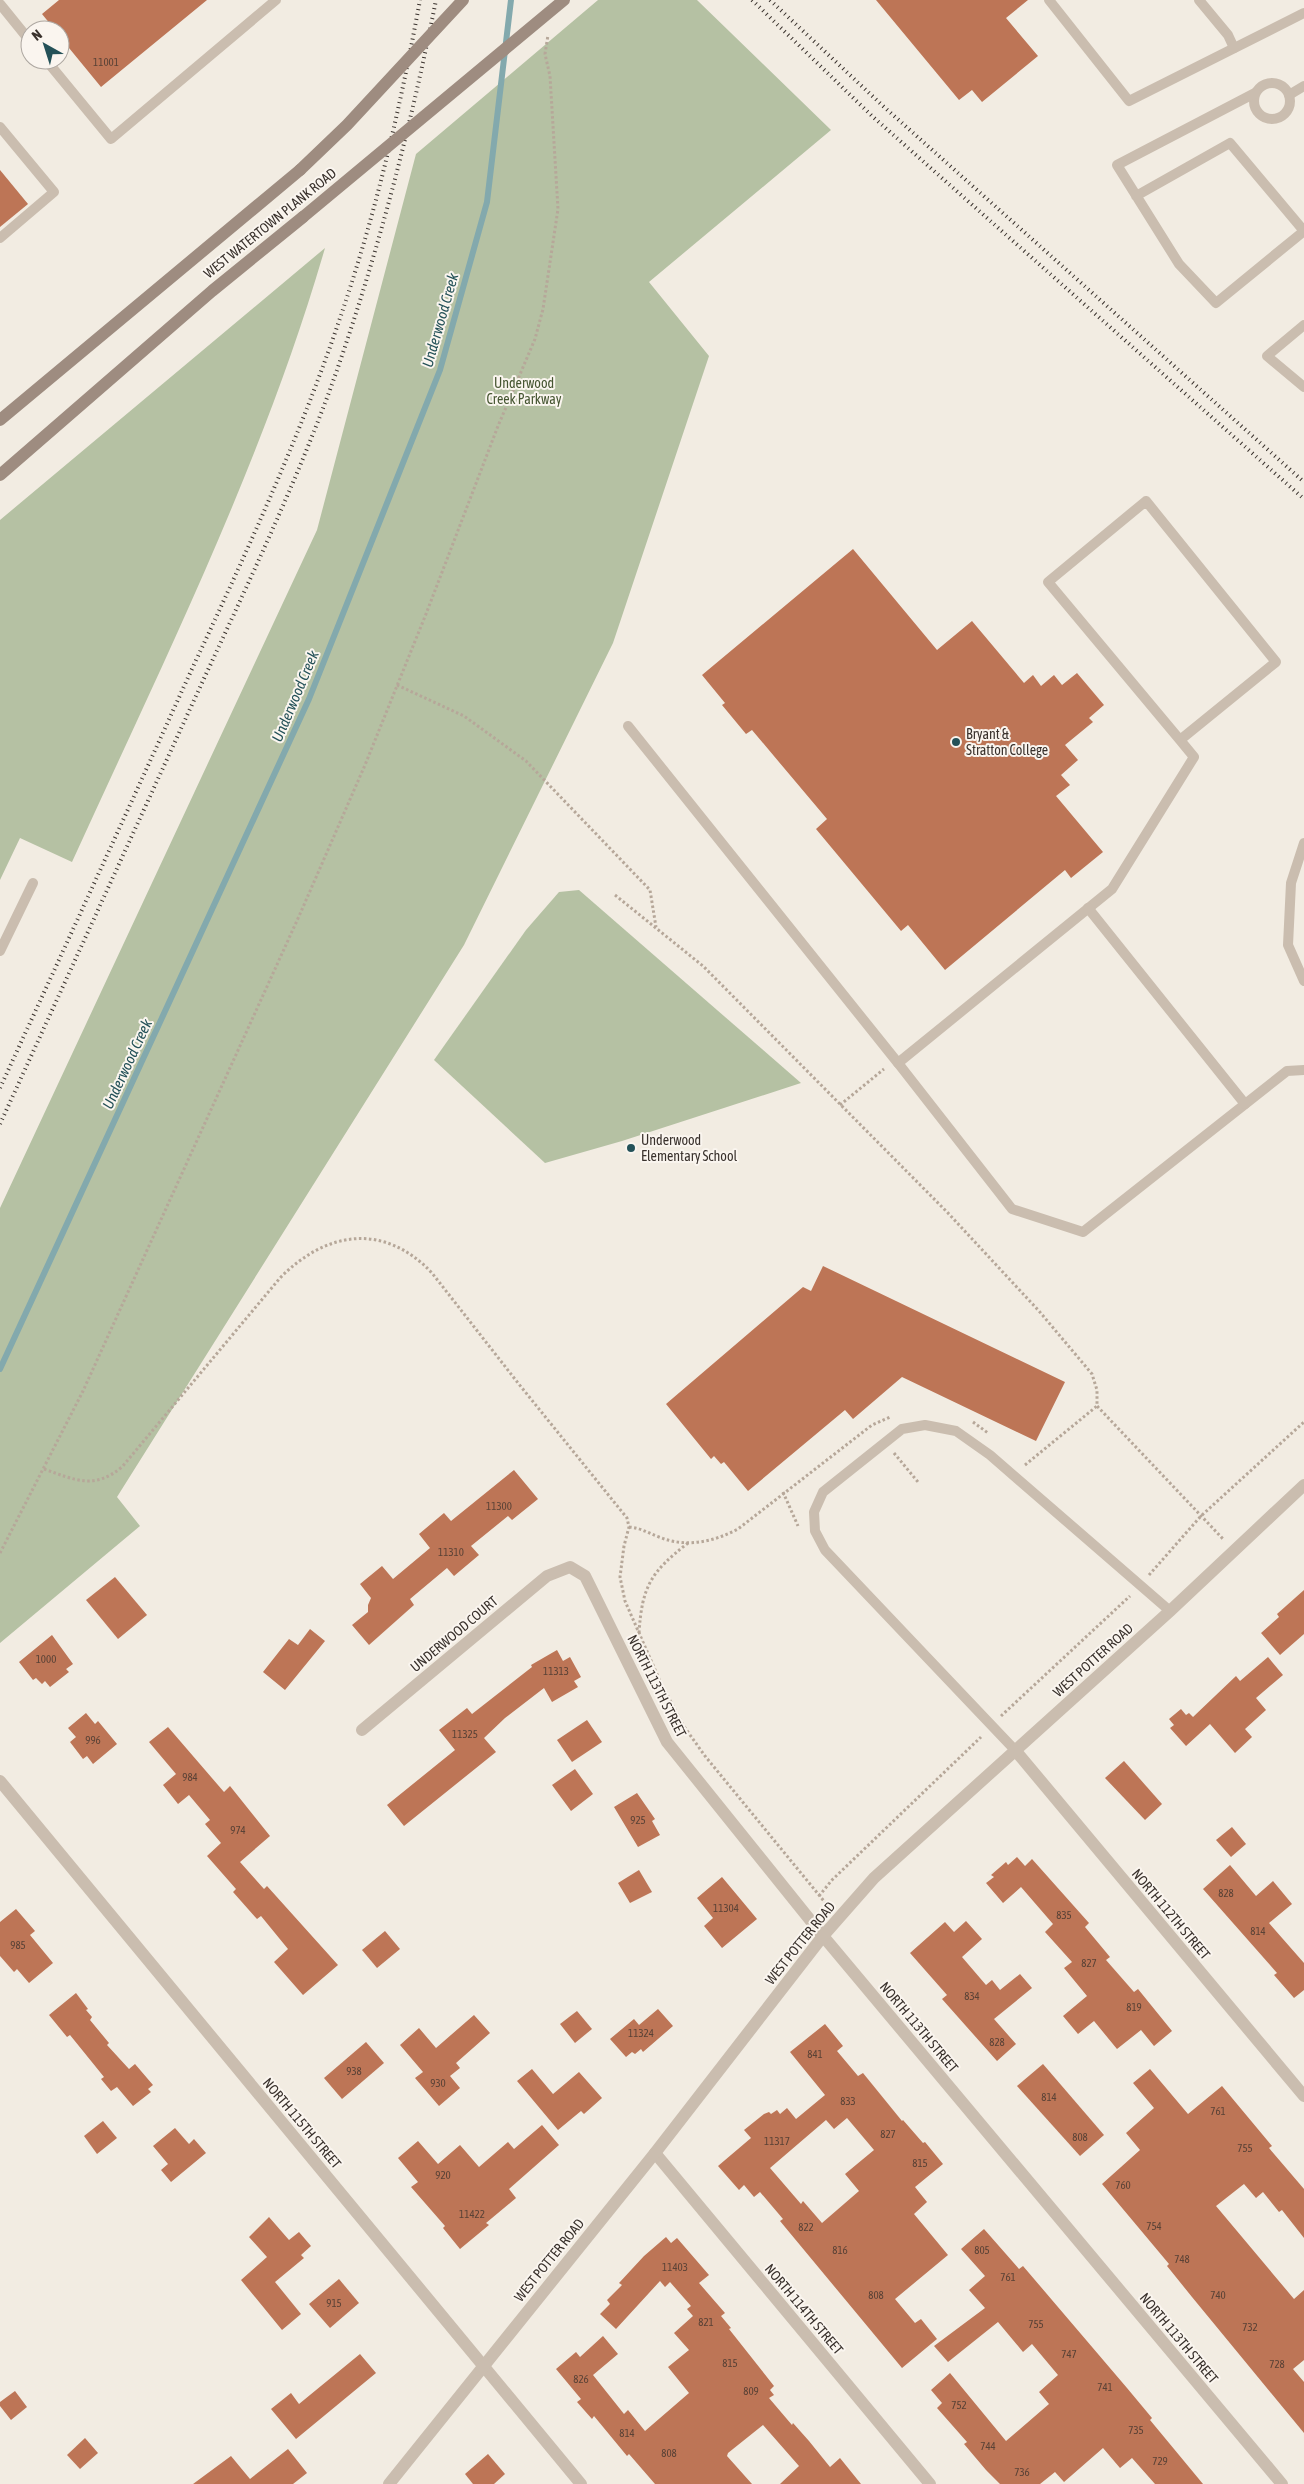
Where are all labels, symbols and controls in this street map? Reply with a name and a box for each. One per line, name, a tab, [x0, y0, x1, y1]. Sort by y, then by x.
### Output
north arrow	[20, 20, 70, 70]
text: N	[29, 26, 45, 44]
house number: 11001	[93, 56, 119, 68]
street label: WEST WATERTOWN PLANK ROAD	[201, 165, 339, 281]
water label: Underwood Creek	[418, 271, 462, 369]
park label: Underwood Creek Parkway	[486, 375, 562, 407]
water label: Underwood Creek	[268, 648, 322, 744]
place label: Bryant & Stratton College	[966, 726, 1048, 758]
marker: Bryant & Stratton College	[950, 736, 962, 748]
water label: Underwood Creek	[99, 1016, 155, 1112]
place label: Underwood Elementary School	[641, 1132, 737, 1164]
marker: Underwood Elementary School	[625, 1142, 637, 1154]
house number: 11300	[486, 1500, 512, 1512]
house number: 11310	[438, 1546, 464, 1558]
street label: UNDERWOOD COURT	[407, 1593, 501, 1675]
street label: WEST POTTER ROAD	[1050, 1620, 1136, 1700]
street label: NORTH 113TH STREET	[624, 1632, 690, 1740]
house number: 1000	[36, 1653, 56, 1665]
house number: 11313	[543, 1665, 569, 1677]
house number: 11325	[452, 1728, 478, 1740]
house number: 996	[85, 1734, 101, 1746]
house number: 984	[182, 1771, 198, 1783]
house number: 925	[630, 1814, 646, 1826]
house number: 974	[230, 1824, 246, 1836]
street label: NORTH 112TH STREET	[1129, 1866, 1213, 1962]
house number: 828	[1218, 1887, 1234, 1899]
street label: WEST POTTER ROAD	[762, 1898, 838, 1988]
house number: 11304	[713, 1902, 739, 1914]
house number: 835	[1056, 1909, 1072, 1921]
house number: 814	[1250, 1925, 1266, 1937]
house number: 985	[10, 1939, 26, 1951]
house number: 827	[1081, 1957, 1097, 1969]
street label: NORTH 113TH STREET	[877, 1979, 961, 2075]
house number: 834	[964, 1990, 980, 2002]
house number: 819	[1126, 2001, 1142, 2013]
house number: 11324	[628, 2027, 654, 2039]
house number: 828	[989, 2036, 1005, 2048]
house number: 841	[807, 2048, 823, 2060]
house number: 938	[346, 2065, 362, 2077]
street label: NORTH 115TH STREET	[260, 2075, 344, 2171]
house number: 930	[430, 2077, 446, 2089]
house number: 814	[1041, 2091, 1057, 2103]
house number: 833	[840, 2095, 856, 2107]
house number: 761	[1210, 2105, 1226, 2117]
house number: 827	[880, 2128, 896, 2140]
house number: 808	[1072, 2131, 1088, 2143]
house number: 11317	[764, 2135, 790, 2147]
house number: 755	[1237, 2142, 1253, 2154]
house number: 815	[912, 2157, 928, 2169]
house number: 920	[435, 2169, 451, 2181]
house number: 760	[1115, 2179, 1131, 2191]
house number: 11422	[459, 2208, 485, 2220]
street label: WEST POTTER ROAD	[511, 2215, 587, 2305]
house number: 754	[1146, 2220, 1162, 2232]
house number: 822	[798, 2221, 814, 2233]
house number: 816	[832, 2244, 848, 2256]
house number: 805	[974, 2244, 990, 2256]
house number: 748	[1174, 2253, 1190, 2265]
house number: 11403	[662, 2261, 688, 2273]
street label: NORTH 114TH STREET	[762, 2261, 846, 2357]
house number: 761	[1000, 2271, 1016, 2283]
house number: 808	[868, 2289, 884, 2301]
house number: 740	[1210, 2289, 1226, 2301]
street label: NORTH 113TH STREET	[1137, 2290, 1221, 2386]
house number: 915	[326, 2297, 342, 2309]
house number: 821	[698, 2316, 714, 2328]
house number: 755	[1028, 2318, 1044, 2330]
house number: 732	[1242, 2321, 1258, 2333]
house number: 747	[1061, 2348, 1077, 2360]
house number: 815	[722, 2357, 738, 2369]
house number: 728	[1269, 2358, 1285, 2370]
house number: 826	[573, 2373, 589, 2385]
house number: 741	[1097, 2381, 1113, 2393]
house number: 809	[743, 2385, 759, 2397]
house number: 752	[951, 2399, 967, 2411]
house number: 735	[1128, 2424, 1144, 2436]
house number: 814	[619, 2427, 635, 2439]
house number: 744	[980, 2440, 996, 2452]
house number: 808	[661, 2447, 677, 2459]
house number: 729	[1152, 2455, 1168, 2467]
house number: 736	[1014, 2466, 1030, 2478]

